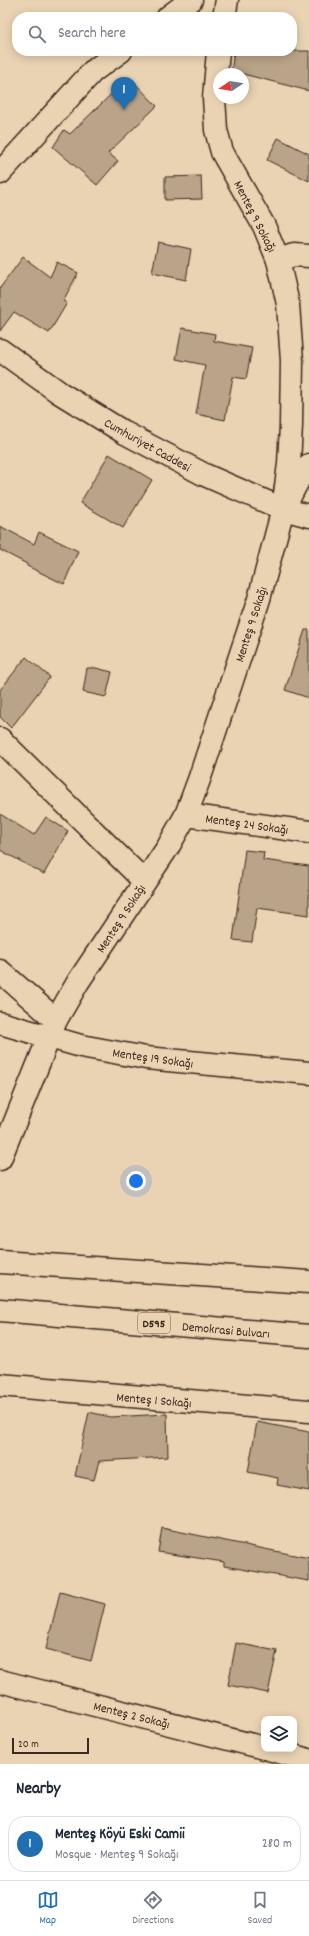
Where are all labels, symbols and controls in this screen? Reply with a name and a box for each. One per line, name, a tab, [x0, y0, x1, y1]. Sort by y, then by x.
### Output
search box	[12, 12, 297, 56]
icon: search	[26, 23, 48, 45]
text: Search here	[58, 23, 126, 45]
north arrow	[213, 68, 249, 104]
pin: 1	[111, 77, 137, 110]
street label: Menteş 9 Sokağı	[228, 178, 280, 256]
street label: Cumhuriyet Caddesi	[100, 414, 194, 478]
street label: Menteş 9 Sokağı	[231, 585, 274, 665]
street label: Menteş 24 Sokağı	[204, 810, 289, 841]
street label: Menteş 9 Sokağı	[93, 881, 151, 957]
street label: Menteş 19 Sokağı	[111, 1044, 194, 1075]
your location	[126, 1171, 146, 1191]
road number: D595	[138, 1313, 170, 1333]
street label: Demokrasi Bulvarı	[181, 1318, 270, 1345]
street label: Menteş 1 Sokağı	[115, 1389, 192, 1414]
street label: Menteş 2 Sokağı	[91, 1698, 172, 1735]
map controls	[261, 1716, 297, 1752]
button: layers	[261, 1716, 297, 1752]
scale bar	[12, 1736, 89, 1755]
text: 20 m	[18, 1737, 39, 1753]
text: Nearby	[16, 1778, 60, 1802]
text: Menteş Köyü Eski Camii	[55, 1824, 185, 1846]
text: 1	[29, 1835, 31, 1854]
text: 280 m	[262, 1835, 292, 1854]
text: Mosque · Menteş 9 Sokağı	[55, 1846, 178, 1865]
tab: Map	[37, 1889, 59, 1929]
tab: Directions	[132, 1889, 174, 1929]
tab: Saved	[248, 1889, 272, 1929]

